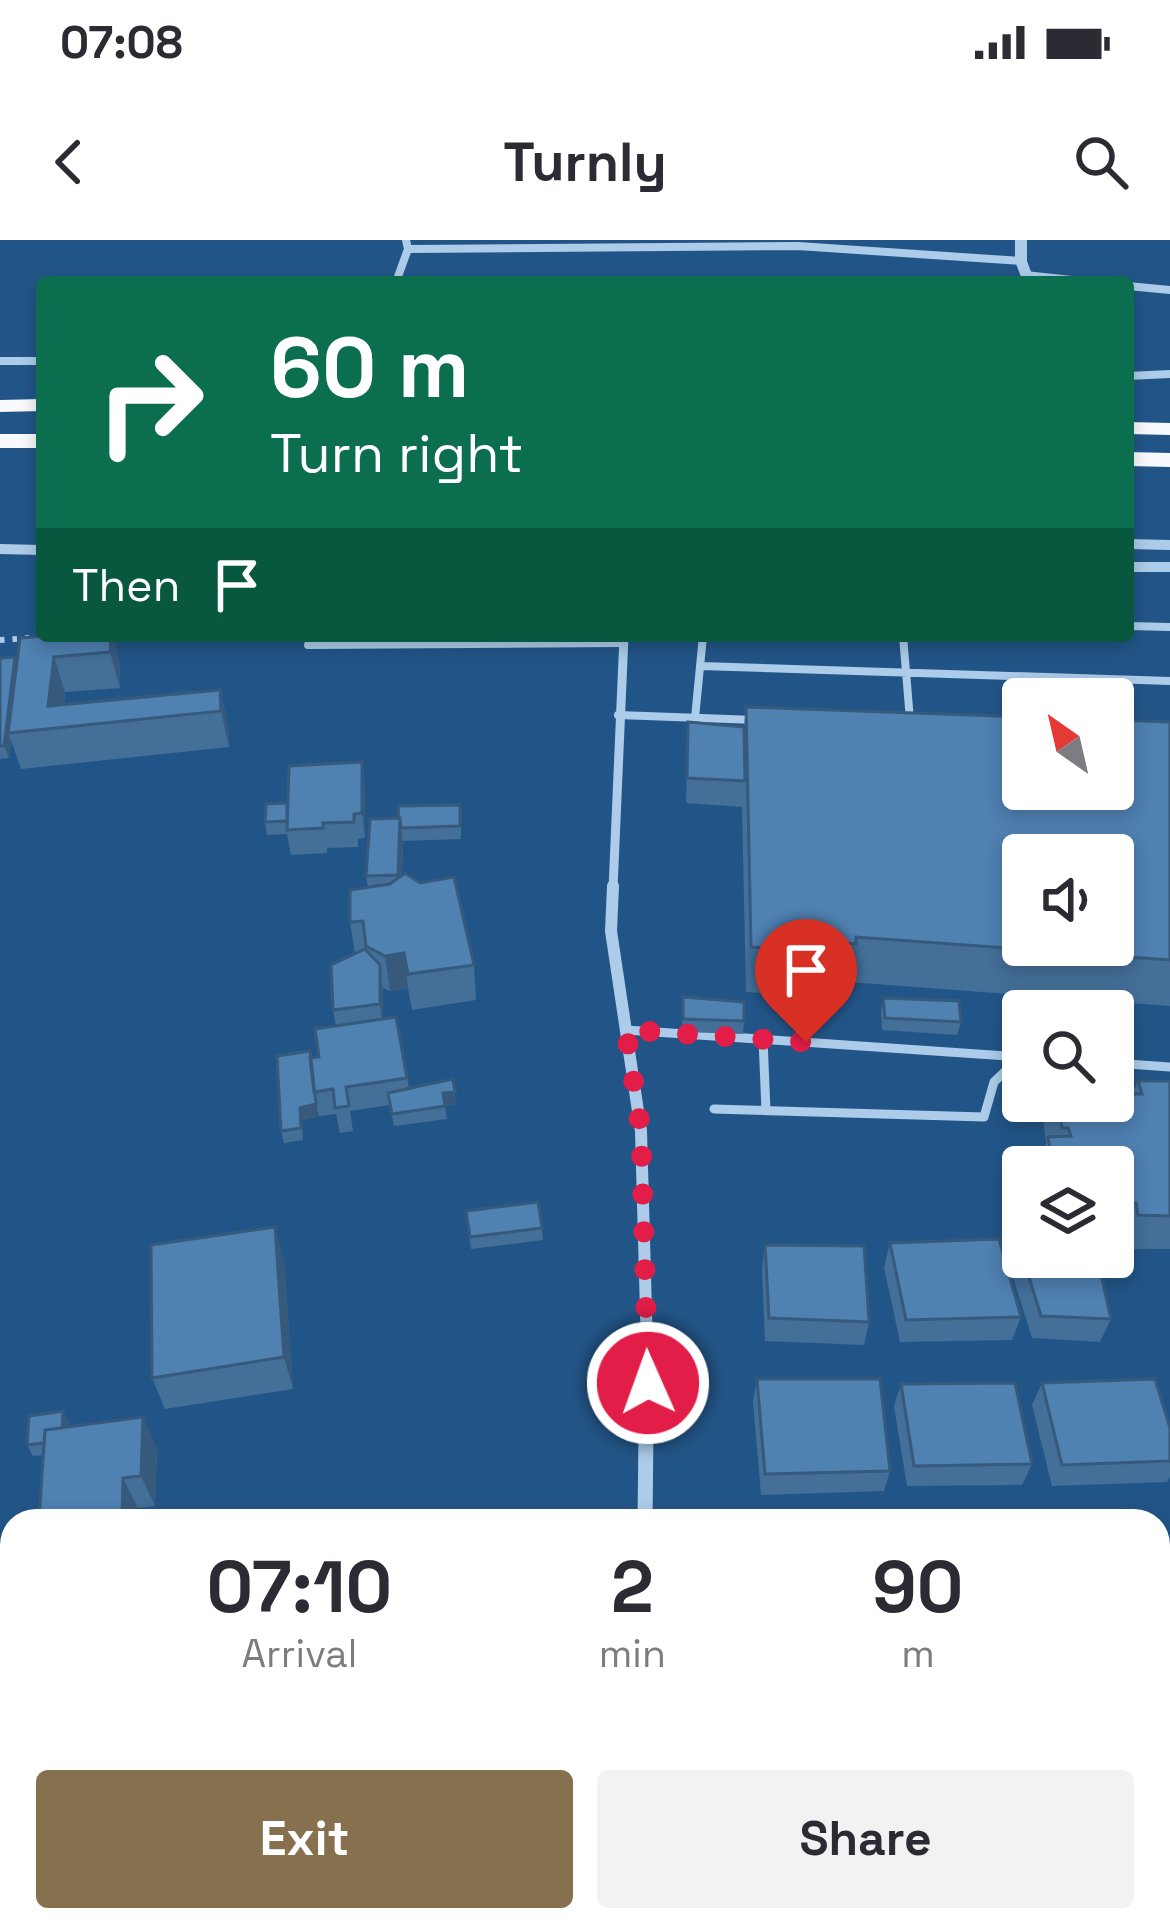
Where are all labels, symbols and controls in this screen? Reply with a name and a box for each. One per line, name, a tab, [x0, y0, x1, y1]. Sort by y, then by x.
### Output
text: 07:08	[60, 14, 183, 71]
text: Turnly	[503, 128, 667, 197]
icon: back	[36, 129, 102, 195]
icon: search	[1068, 129, 1134, 195]
text: 60 m	[270, 314, 469, 422]
icon: right	[72, 324, 228, 480]
text: Turn right	[270, 419, 523, 488]
icon: arrive	[204, 552, 270, 618]
text: Then	[72, 557, 180, 614]
north arrow	[1002, 678, 1134, 810]
map controls	[1002, 678, 1134, 1278]
button: sound	[1002, 834, 1134, 966]
pin	[755, 919, 857, 1042]
icon: arrive	[773, 937, 839, 1003]
button: search	[1002, 990, 1134, 1122]
button: layers	[1002, 1146, 1134, 1278]
position arrow	[585, 1320, 711, 1446]
text: 07:10	[207, 1541, 392, 1633]
text: 2	[611, 1541, 654, 1633]
text: 90	[872, 1541, 963, 1633]
text: Arrival	[241, 1629, 357, 1678]
text: min	[599, 1629, 666, 1678]
text: m	[901, 1629, 935, 1678]
button: Exit	[36, 1770, 573, 1908]
button: Share	[597, 1770, 1134, 1908]

